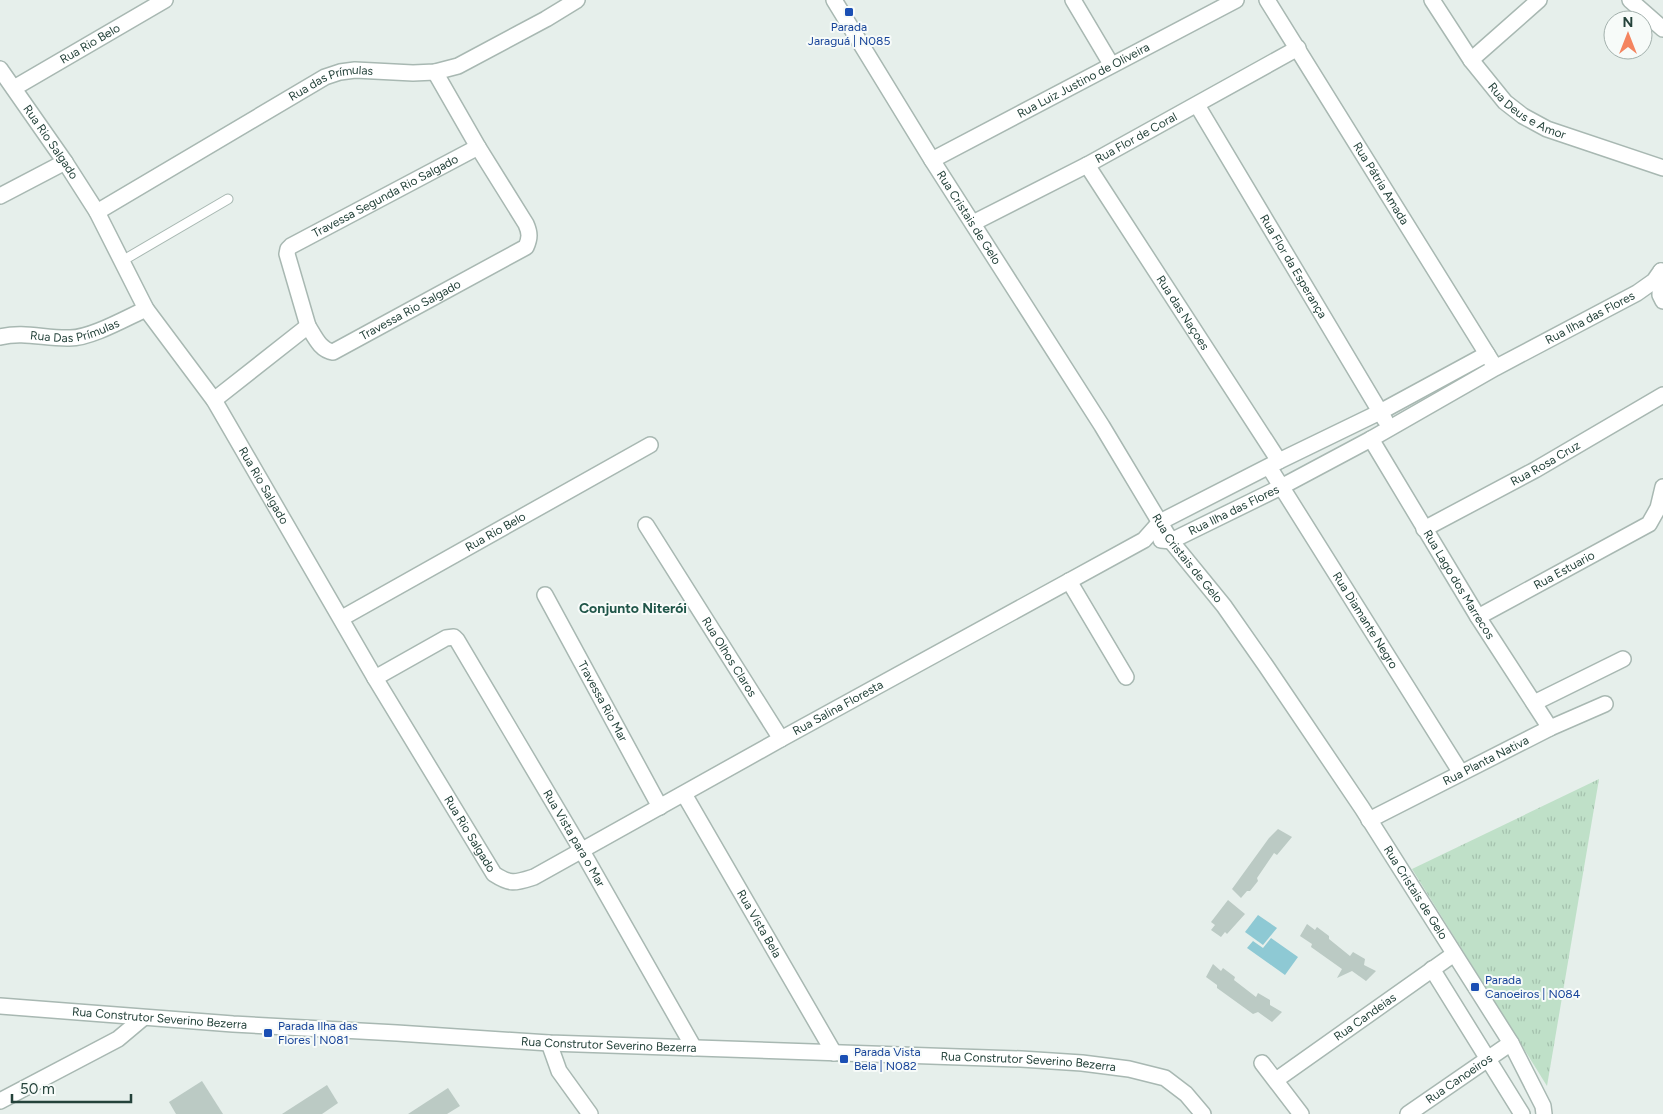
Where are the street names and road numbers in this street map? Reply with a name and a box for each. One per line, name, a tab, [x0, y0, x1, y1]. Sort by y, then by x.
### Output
street label: Rua Rio Belo	[58, 21, 123, 67]
street label: Rua Luiz Justino de Oliveira	[1015, 40, 1152, 121]
street label: Rua das Prímulas	[286, 63, 374, 104]
street label: Rua Deus e Amor	[1485, 80, 1568, 142]
street label: Rua Rio Salgado	[20, 102, 81, 182]
street label: Rua Flor de Coral	[1093, 109, 1179, 166]
street label: Rua Pátria Amada	[1350, 140, 1412, 227]
street label: Travessa Segunda Rio Salgado	[310, 152, 461, 240]
street label: Rua Cristais de Gelo	[934, 168, 1004, 267]
street label: Rua Flor da Esperança	[1257, 212, 1330, 321]
street label: Rua das Naçoes	[1153, 273, 1212, 353]
street label: Travessa Rio Salgado	[357, 277, 463, 343]
street label: Rua Ilha das Flores	[1543, 288, 1638, 347]
street label: Rua Das Prímulas	[30, 316, 122, 345]
street label: Rua Rosa Cruz	[1508, 438, 1583, 489]
street label: Rua Rio Salgado	[236, 444, 291, 527]
street label: Rua Ilha das Flores	[1186, 482, 1282, 538]
street label: Rua Rio Belo	[463, 509, 528, 554]
street label: Rua Cristais de Gelo	[1149, 511, 1226, 606]
street label: Rua Lago dos Marrecos	[1420, 527, 1498, 642]
street label: Rua Estuario	[1531, 548, 1597, 592]
street label: Rua Diamante Negro	[1330, 569, 1401, 671]
street label: Rua Olhos Claros	[699, 614, 760, 700]
street label: Travessa Rio Mar	[575, 659, 630, 744]
street label: Rua Salina Floresta	[790, 677, 886, 738]
street label: Rua Planta Nativa	[1441, 733, 1531, 788]
street label: Rua Vista para o Mar	[540, 787, 608, 889]
street label: Rua Rio Salgado	[441, 793, 498, 875]
street label: Rua Cristais de Gelo	[1381, 843, 1451, 942]
street label: Rua Vista Bela	[734, 887, 784, 960]
street label: Rua Candeias	[1331, 990, 1399, 1044]
street label: Rua Construtor Severino Bezerra	[71, 1005, 247, 1032]
street label: Rua Construtor Severino Bezerra	[521, 1034, 697, 1055]
street label: Rua Construtor Severino Bezerra	[940, 1049, 1117, 1074]
street label: Rua Canoeiros	[1423, 1051, 1495, 1107]

